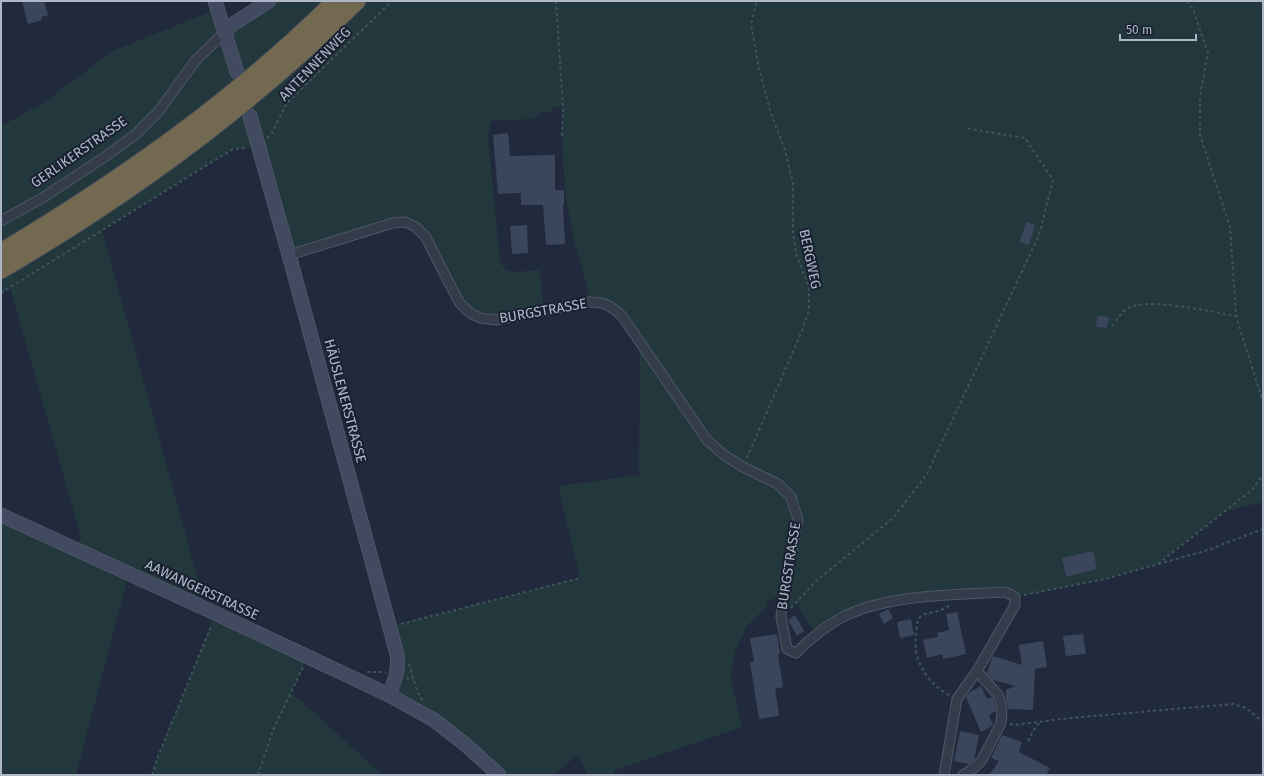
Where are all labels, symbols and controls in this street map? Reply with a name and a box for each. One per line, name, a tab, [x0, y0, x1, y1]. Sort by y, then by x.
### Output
scale bar	[1120, 16, 1196, 42]
street label: ANTENNENWEG	[275, 23, 355, 105]
text: 50 m	[1126, 23, 1152, 37]
street label: GERLIKERSTRASSE	[28, 112, 130, 192]
street label: BERGWEG	[795, 227, 825, 291]
street label: BURGSTRASSE	[498, 295, 588, 327]
street label: HÄUSLENERSTRASSE	[320, 337, 370, 465]
street label: BURGSTRASSE	[774, 521, 804, 611]
street label: AAWANGERSTRASSE	[142, 556, 262, 624]

